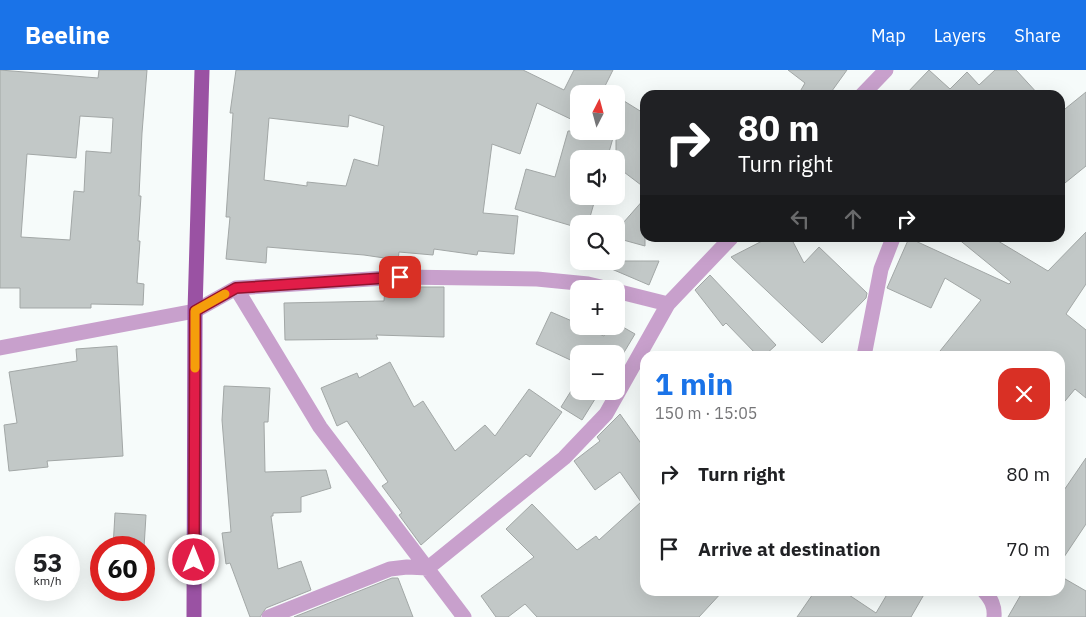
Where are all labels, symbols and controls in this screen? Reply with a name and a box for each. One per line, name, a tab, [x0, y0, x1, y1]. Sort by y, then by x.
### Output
text: Beeline	[25, 19, 110, 51]
text: Map	[871, 24, 906, 47]
text: Layers	[934, 24, 986, 47]
text: Share	[1014, 24, 1061, 47]
north arrow	[570, 85, 625, 140]
map controls	[570, 85, 625, 400]
text: 80 m	[738, 105, 820, 151]
icon: right	[655, 110, 720, 175]
text: Turn right	[738, 149, 833, 178]
button: sound	[570, 150, 625, 205]
icon: left	[786, 205, 814, 233]
icon: ahead	[839, 205, 867, 233]
icon: right	[892, 205, 920, 233]
button: search	[570, 215, 625, 270]
pin	[379, 256, 421, 298]
icon: arrive	[386, 263, 414, 291]
button: +	[570, 280, 625, 335]
button: −	[570, 345, 625, 400]
text: 1 min	[655, 364, 733, 403]
button: close	[998, 368, 1050, 420]
text: 150 m · 15:05	[655, 403, 757, 423]
icon: right	[655, 460, 683, 488]
text: Turn right	[698, 462, 785, 486]
text: 80 m	[1006, 462, 1050, 486]
position arrow	[167, 533, 219, 585]
icon: arrive	[655, 535, 683, 563]
speed limit sign: 60	[90, 536, 155, 601]
text: Arrive at destination	[698, 537, 881, 561]
text: 70 m	[1006, 537, 1050, 561]
text: 53	[32, 546, 63, 579]
text: km/h	[33, 573, 62, 588]

